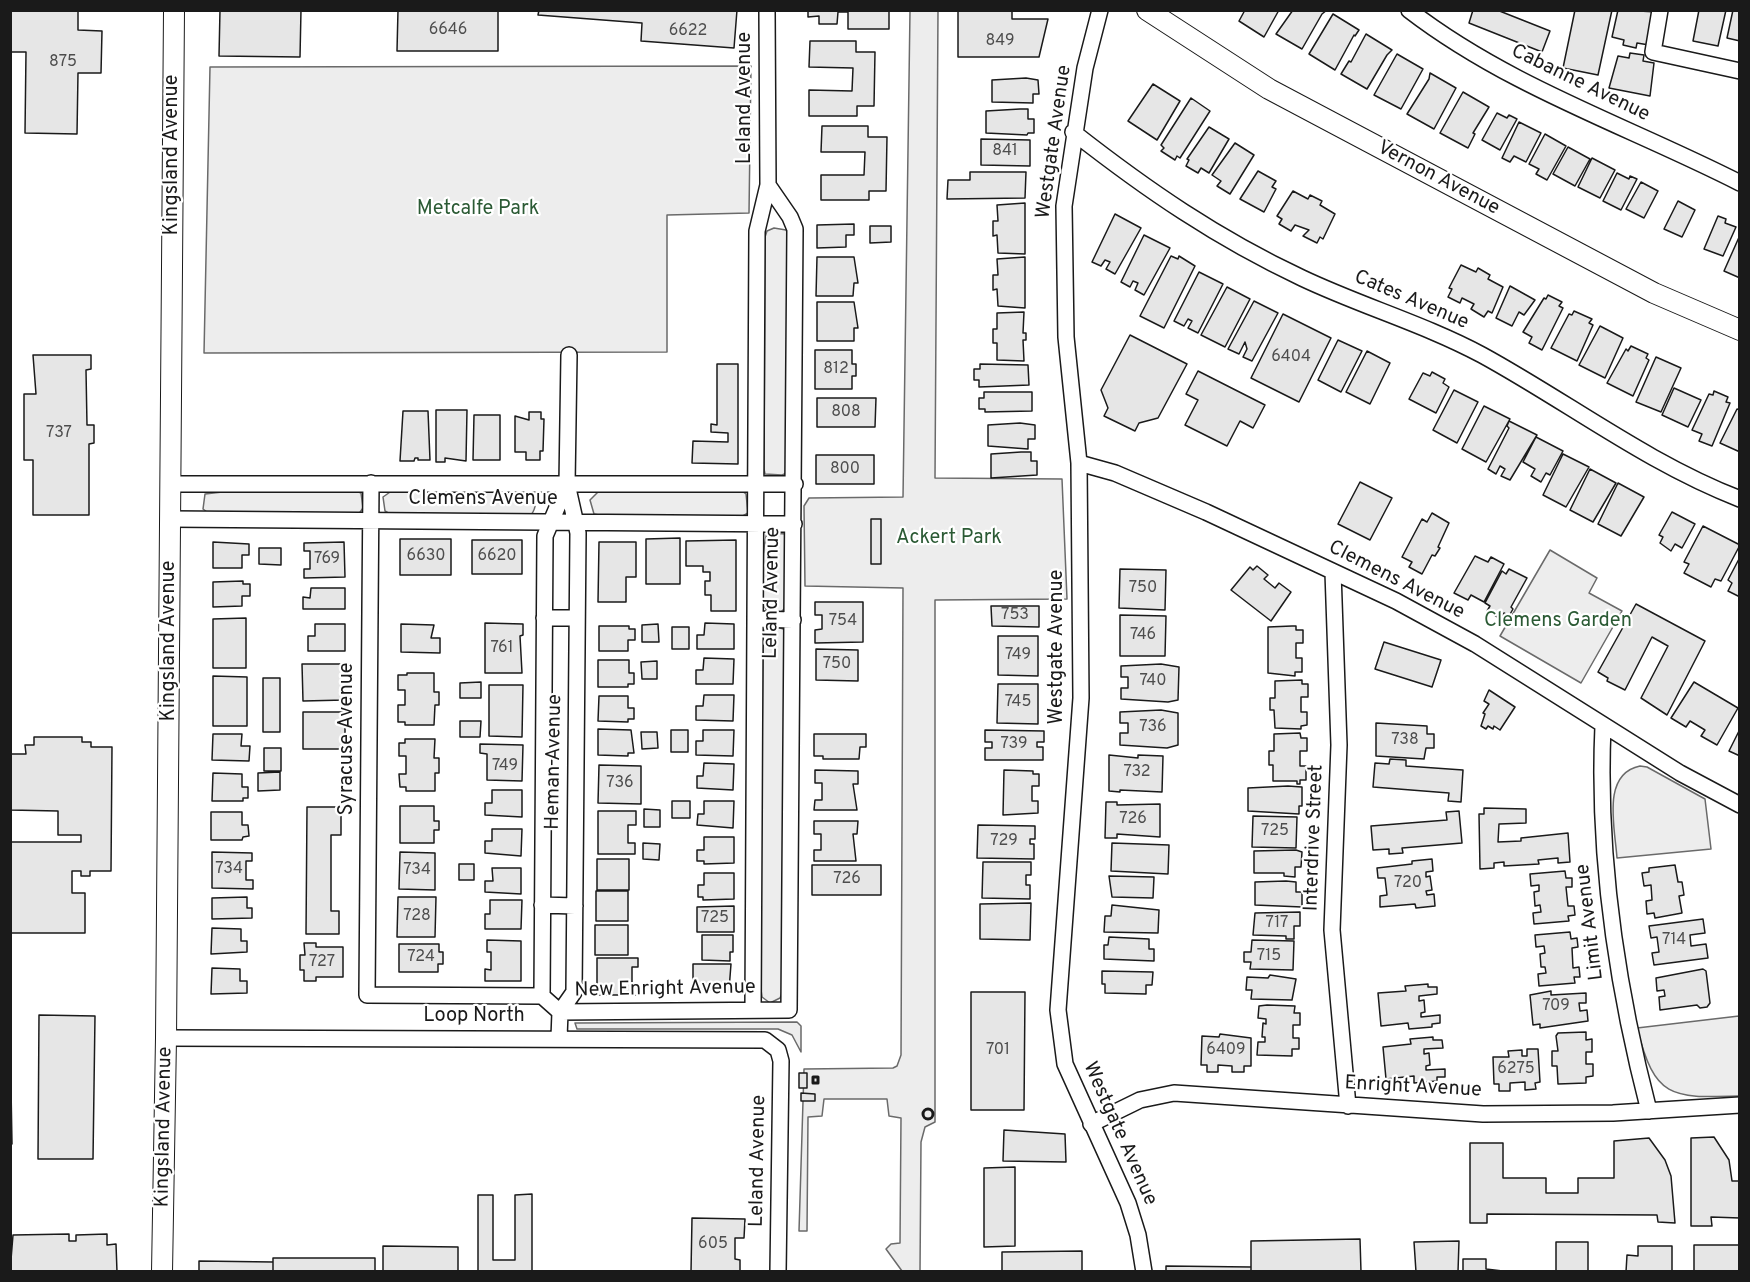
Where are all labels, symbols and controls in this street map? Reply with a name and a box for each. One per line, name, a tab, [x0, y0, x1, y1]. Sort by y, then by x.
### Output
house number: 6646	[429, 21, 467, 41]
house number: 6622	[669, 22, 707, 42]
street label: Leland Avenue	[734, 32, 758, 164]
house number: 849	[985, 32, 1015, 52]
street label: Cabanne Avenue	[1507, 40, 1653, 128]
house number: 875	[49, 53, 77, 73]
street label: Westgate Avenue	[1032, 64, 1078, 220]
street label: Kingsland Avenue	[161, 75, 185, 235]
street label: Vernon Avenue	[1373, 137, 1503, 221]
house number: 841	[992, 142, 1018, 162]
park label: Metcalfe Park	[417, 198, 539, 222]
street label: Cates Avenue	[1350, 266, 1472, 336]
house number: 6404	[1271, 348, 1311, 368]
house number: 812	[823, 360, 849, 380]
house number: 808	[831, 403, 861, 423]
house number: 737	[46, 424, 72, 444]
house number: 800	[830, 460, 860, 480]
street label: Clemens Avenue	[408, 488, 558, 512]
street label: Leland Avenue	[760, 527, 786, 659]
park label: Ackert Park	[896, 527, 1002, 551]
street label: Clemens Avenue	[1324, 536, 1468, 626]
house number: 6630	[407, 547, 445, 567]
house number: 6620	[477, 547, 517, 567]
house number: 769	[314, 550, 340, 570]
street label: Kingsland Avenue	[158, 561, 182, 721]
street label: Westgate Avenue	[1046, 570, 1070, 724]
house number: 750	[1129, 579, 1157, 599]
house number: 753	[1001, 606, 1029, 626]
park label: Clemens Garden	[1484, 610, 1632, 634]
house number: 754	[829, 612, 857, 632]
house number: 746	[1130, 626, 1156, 646]
house number: 761	[490, 639, 514, 659]
house number: 749	[1005, 646, 1031, 666]
house number: 750	[823, 655, 851, 675]
street label: Syracuse Avenue	[336, 662, 360, 816]
house number: 740	[1140, 672, 1166, 692]
house number: 745	[1005, 693, 1031, 713]
street label: Heman Avenue	[542, 694, 568, 830]
house number: 736	[1139, 718, 1167, 738]
house number: 738	[1391, 731, 1419, 751]
house number: 739	[1001, 735, 1027, 755]
house number: 749	[492, 757, 518, 777]
house number: 732	[1123, 763, 1151, 783]
street label: Interdrive Street	[1300, 764, 1330, 912]
house number: 736	[606, 774, 634, 794]
house number: 726	[1119, 810, 1147, 830]
house number: 725	[1261, 822, 1289, 842]
house number: 729	[990, 832, 1018, 852]
house number: 734	[215, 860, 243, 880]
house number: 734	[403, 861, 431, 881]
street label: Limit Avenue	[1572, 862, 1610, 982]
house number: 726	[833, 870, 861, 890]
house number: 720	[1394, 874, 1422, 894]
house number: 728	[403, 907, 431, 927]
house number: 725	[701, 909, 729, 929]
house number: 717	[1266, 914, 1288, 934]
house number: 714	[1662, 931, 1686, 951]
house number: 715	[1257, 947, 1281, 967]
house number: 724	[407, 948, 435, 968]
house number: 727	[309, 953, 335, 973]
street label: New Enright Avenue	[574, 976, 756, 1004]
house number: 709	[1542, 997, 1570, 1017]
street label: Loop North	[423, 1005, 525, 1029]
house number: 701	[986, 1041, 1010, 1061]
house number: 6409	[1206, 1041, 1246, 1061]
street label: Kingsland Avenue	[152, 1046, 178, 1208]
street label: Westgate Avenue	[1077, 1058, 1161, 1210]
house number: 6275	[1497, 1060, 1535, 1080]
street label: Enright Avenue	[1344, 1072, 1482, 1104]
street label: Leland Avenue	[746, 1095, 772, 1227]
house number: 605	[698, 1235, 728, 1255]

